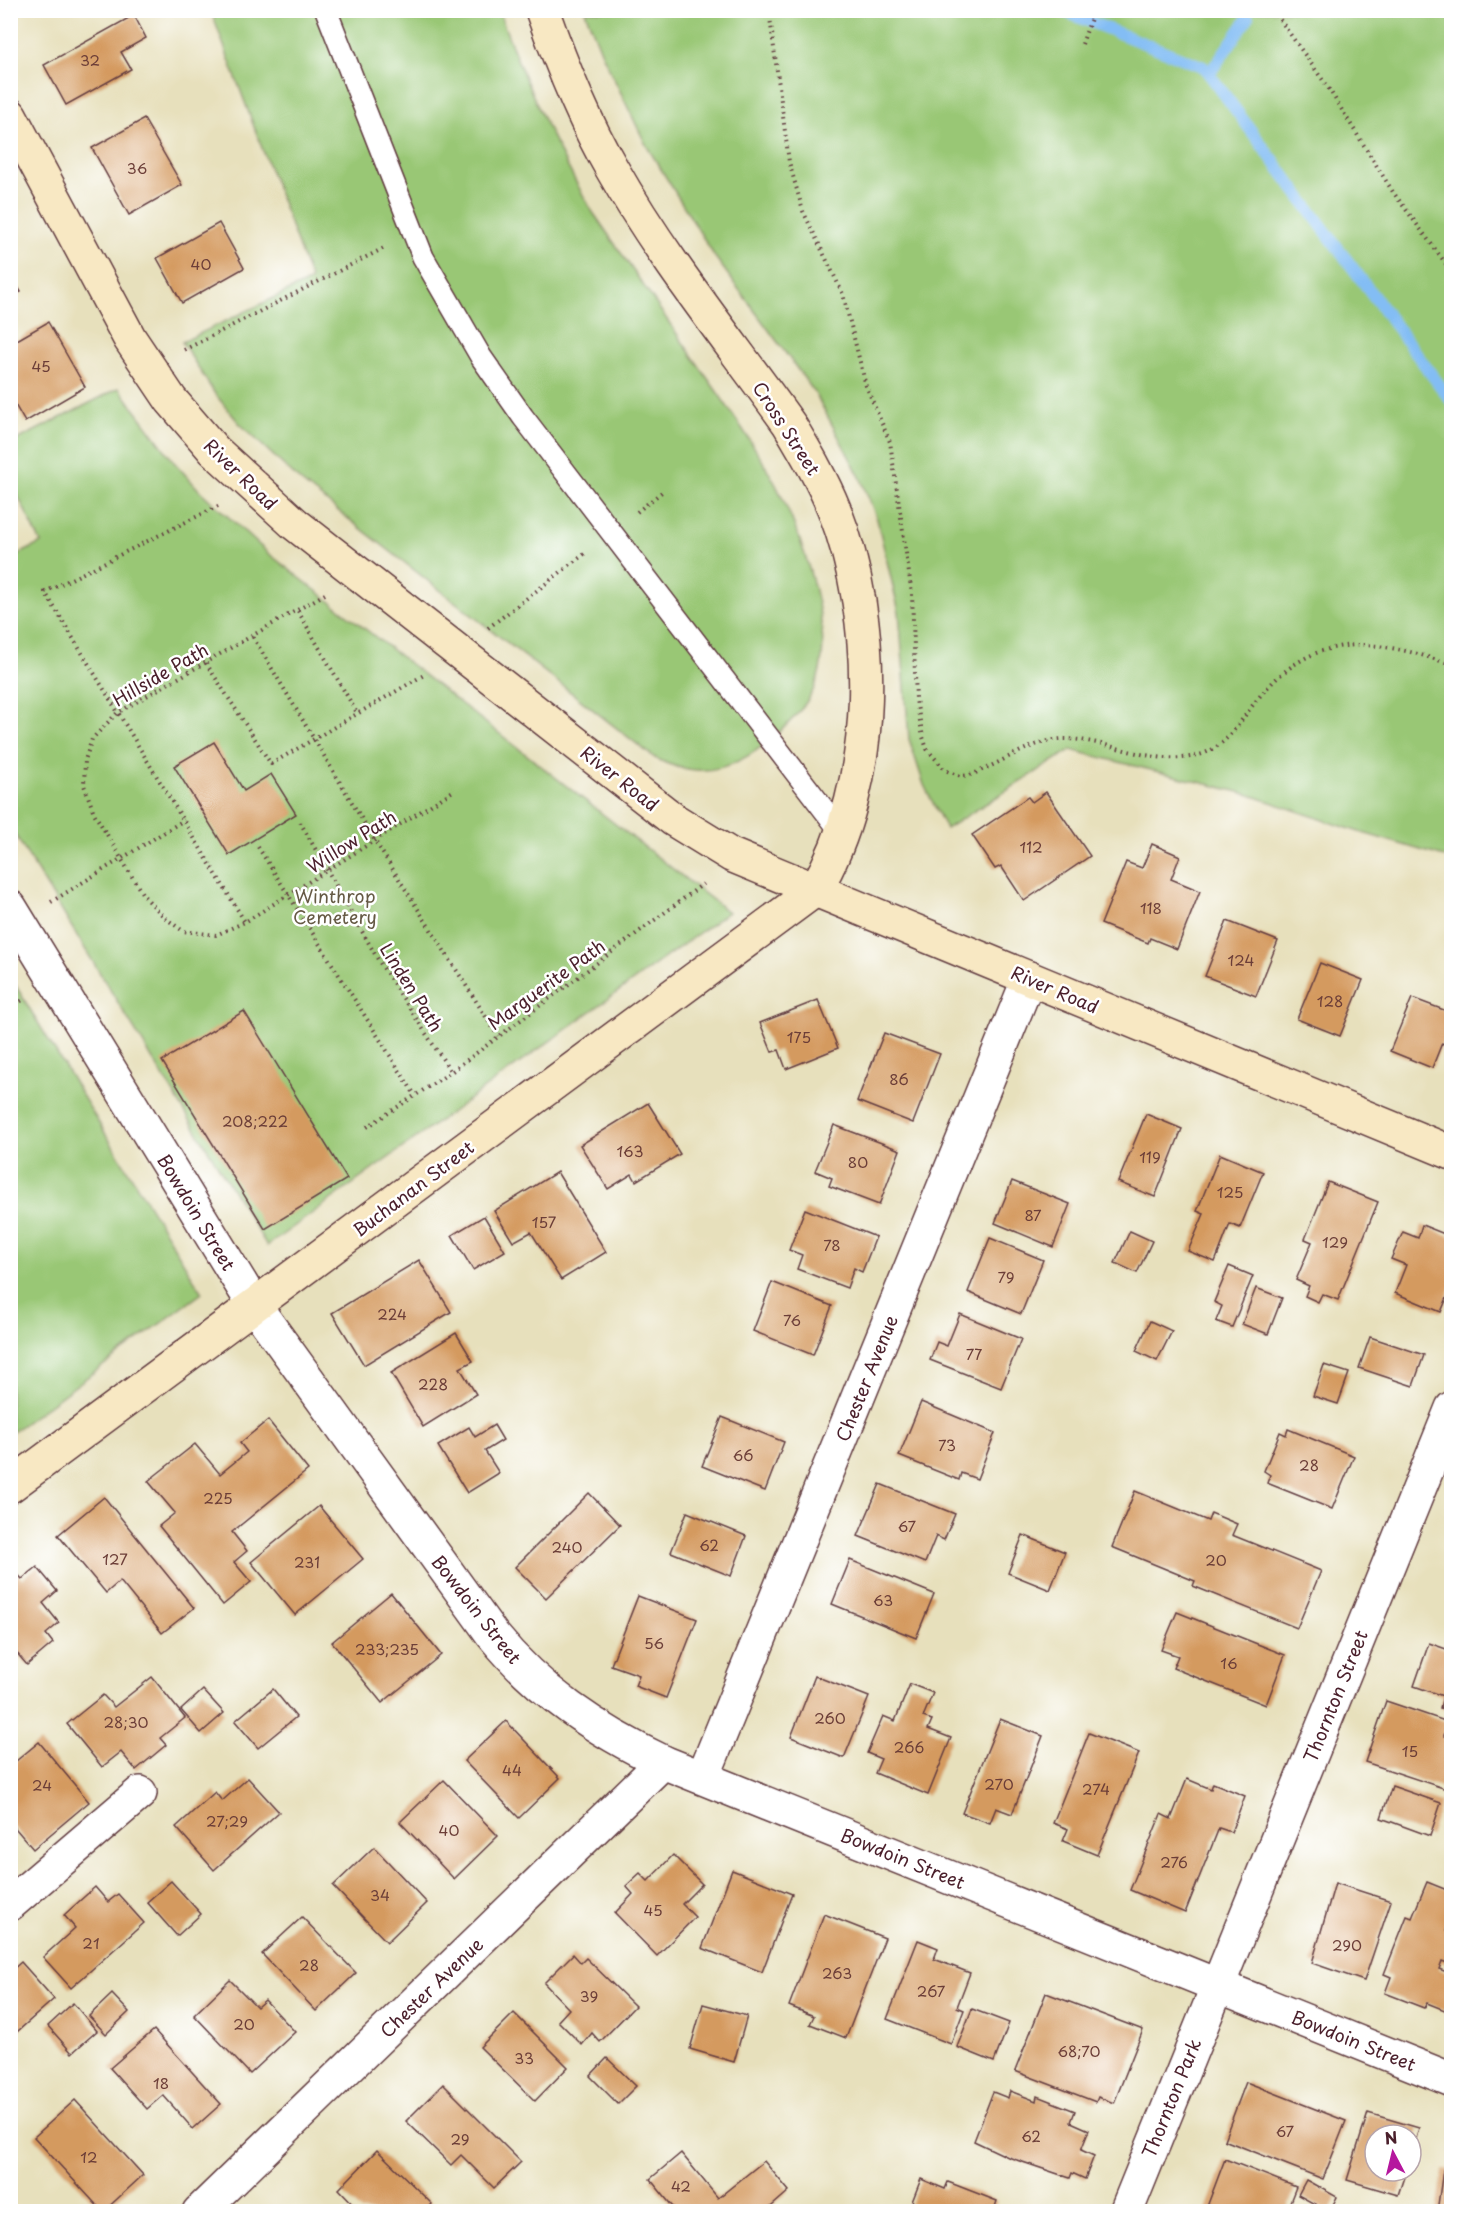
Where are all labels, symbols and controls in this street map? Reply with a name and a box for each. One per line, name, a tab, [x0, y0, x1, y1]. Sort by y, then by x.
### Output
house number: 32	[80, 48, 100, 71]
house number: 36	[127, 156, 147, 179]
house number: 40	[191, 252, 211, 275]
house number: 45	[31, 354, 51, 377]
street label: Cross Street	[747, 376, 827, 480]
street label: River Road	[198, 432, 284, 516]
street label: Hillside Path	[107, 636, 213, 712]
street label: River Road	[575, 739, 665, 817]
street label: Willow Path	[301, 803, 401, 879]
house number: 112	[1019, 835, 1043, 858]
park label: Winthrop Cemetery	[293, 882, 377, 930]
house number: 118	[1140, 896, 1162, 919]
street label: Marguerite Path	[482, 932, 610, 1036]
street label: Linden Path	[374, 937, 450, 1037]
house number: 124	[1228, 948, 1255, 971]
street label: River Road	[1007, 958, 1103, 1020]
house number: 128	[1317, 989, 1343, 1012]
house number: 175	[787, 1025, 811, 1048]
house number: 86	[889, 1067, 909, 1090]
house number: 208;222	[222, 1109, 288, 1132]
street label: Buchanan Street	[347, 1133, 479, 1243]
house number: 163	[616, 1139, 644, 1162]
house number: 119	[1139, 1145, 1161, 1168]
street label: Bowdoin Street	[151, 1149, 243, 1275]
house number: 80	[848, 1150, 868, 1173]
house number: 125	[1217, 1180, 1243, 1203]
house number: 87	[1024, 1203, 1042, 1226]
house number: 157	[532, 1210, 557, 1233]
house number: 129	[1322, 1230, 1348, 1253]
house number: 78	[823, 1233, 841, 1256]
house number: 79	[997, 1265, 1015, 1288]
house number: 224	[377, 1302, 407, 1325]
house number: 76	[783, 1308, 801, 1331]
street label: Chester Avenue	[828, 1311, 904, 1445]
house number: 77	[966, 1342, 982, 1365]
house number: 228	[418, 1372, 448, 1395]
house number: 73	[938, 1433, 956, 1456]
house number: 66	[733, 1443, 753, 1466]
house number: 28	[1299, 1453, 1319, 1476]
house number: 225	[203, 1486, 233, 1509]
house number: 67	[898, 1514, 917, 1537]
house number: 62	[699, 1533, 719, 1556]
house number: 240	[551, 1535, 583, 1558]
house number: 127	[102, 1547, 128, 1570]
house number: 20	[1205, 1548, 1227, 1571]
street label: Bowdoin Street	[426, 1549, 528, 1669]
house number: 231	[294, 1550, 320, 1573]
house number: 63	[873, 1588, 893, 1611]
street label: Thornton Street	[1296, 1626, 1374, 1766]
house number: 56	[644, 1631, 664, 1654]
house number: 233;235	[355, 1637, 419, 1660]
house number: 16	[1220, 1651, 1238, 1674]
house number: 260	[814, 1706, 846, 1729]
house number: 28;30	[103, 1710, 149, 1733]
house number: 266	[894, 1735, 924, 1758]
house number: 15	[1402, 1739, 1418, 1762]
house number: 44	[502, 1758, 522, 1781]
house number: 270	[984, 1772, 1014, 1795]
house number: 24	[32, 1773, 52, 1796]
house number: 274	[1082, 1777, 1110, 1800]
house number: 27;29	[206, 1809, 248, 1832]
house number: 40	[439, 1818, 459, 1841]
street label: Bowdoin Street	[837, 1821, 969, 1895]
house number: 276	[1160, 1850, 1188, 1873]
house number: 34	[370, 1883, 390, 1906]
house number: 45	[643, 1898, 663, 1921]
house number: 21	[82, 1931, 100, 1954]
street label: Chester Avenue	[373, 1931, 489, 2043]
house number: 290	[1332, 1933, 1362, 1956]
house number: 28	[299, 1953, 319, 1976]
house number: 263	[822, 1961, 852, 1984]
house number: 267	[917, 1979, 946, 2002]
house number: 39	[580, 1984, 598, 2007]
street label: Bowdoin Street	[1288, 2003, 1420, 2077]
house number: 20	[233, 2012, 255, 2035]
street label: Thornton Park	[1135, 2034, 1207, 2162]
house number: 68;70	[1058, 2039, 1101, 2062]
house number: 33	[514, 2046, 534, 2069]
house number: 18	[153, 2071, 169, 2094]
house number: 67	[1276, 2119, 1295, 2142]
north arrow	[1363, 2123, 1423, 2183]
house number: 62	[1021, 2124, 1041, 2147]
text: N	[1383, 2124, 1399, 2150]
house number: 29	[450, 2127, 470, 2150]
house number: 12	[80, 2145, 98, 2168]
house number: 42	[671, 2174, 691, 2197]

